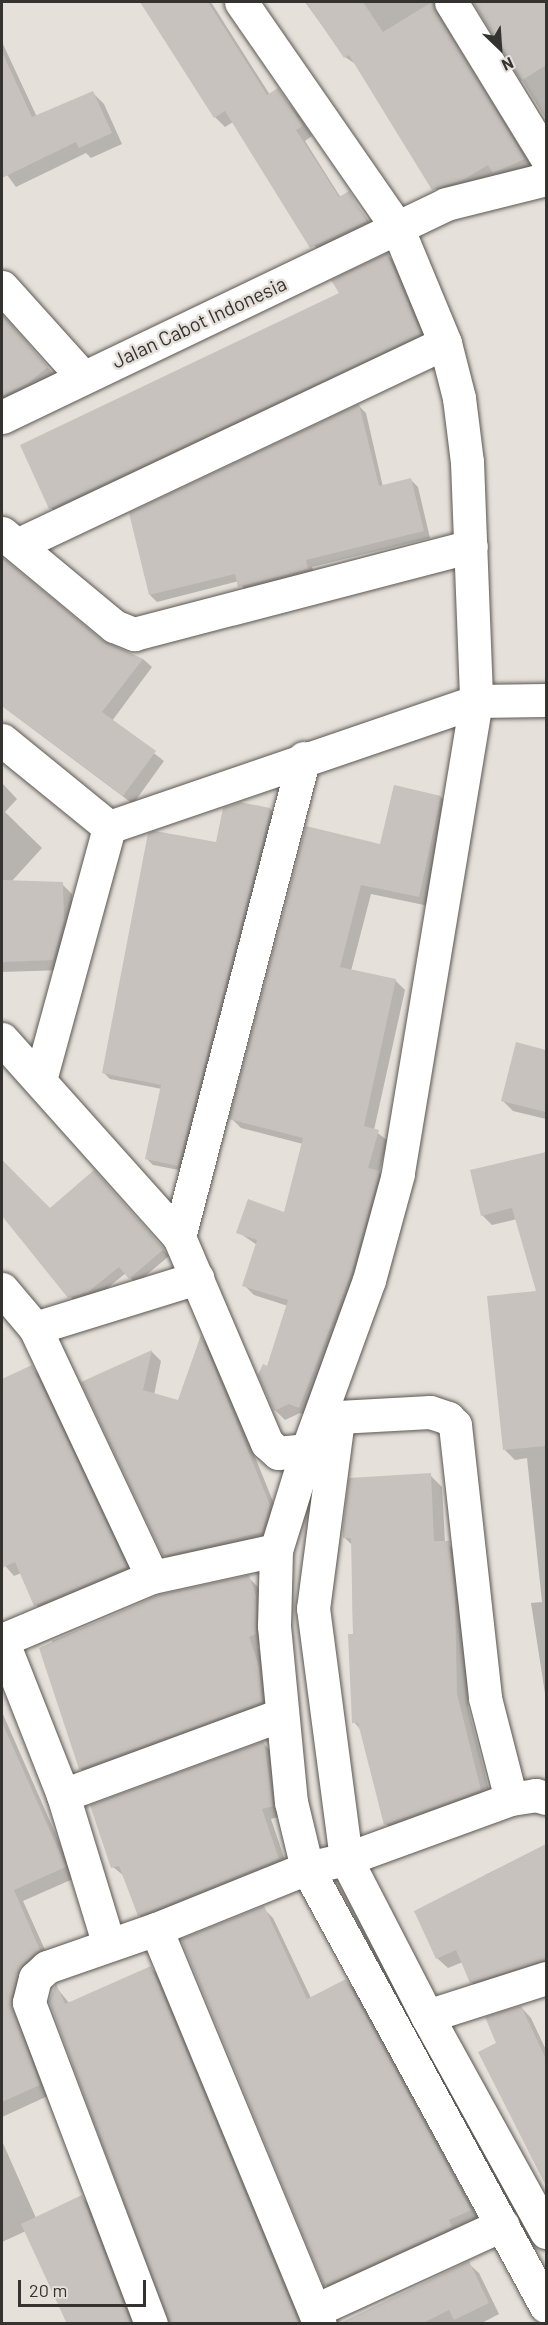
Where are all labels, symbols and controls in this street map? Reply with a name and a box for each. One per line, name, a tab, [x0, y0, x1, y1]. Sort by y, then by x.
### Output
north arrow	[470, 18, 530, 78]
text: N	[499, 54, 517, 76]
street label: Jalan Cabot Indonesia	[108, 271, 290, 373]
scale bar	[21, 2268, 148, 2306]
text: 20 m	[29, 2279, 67, 2301]

